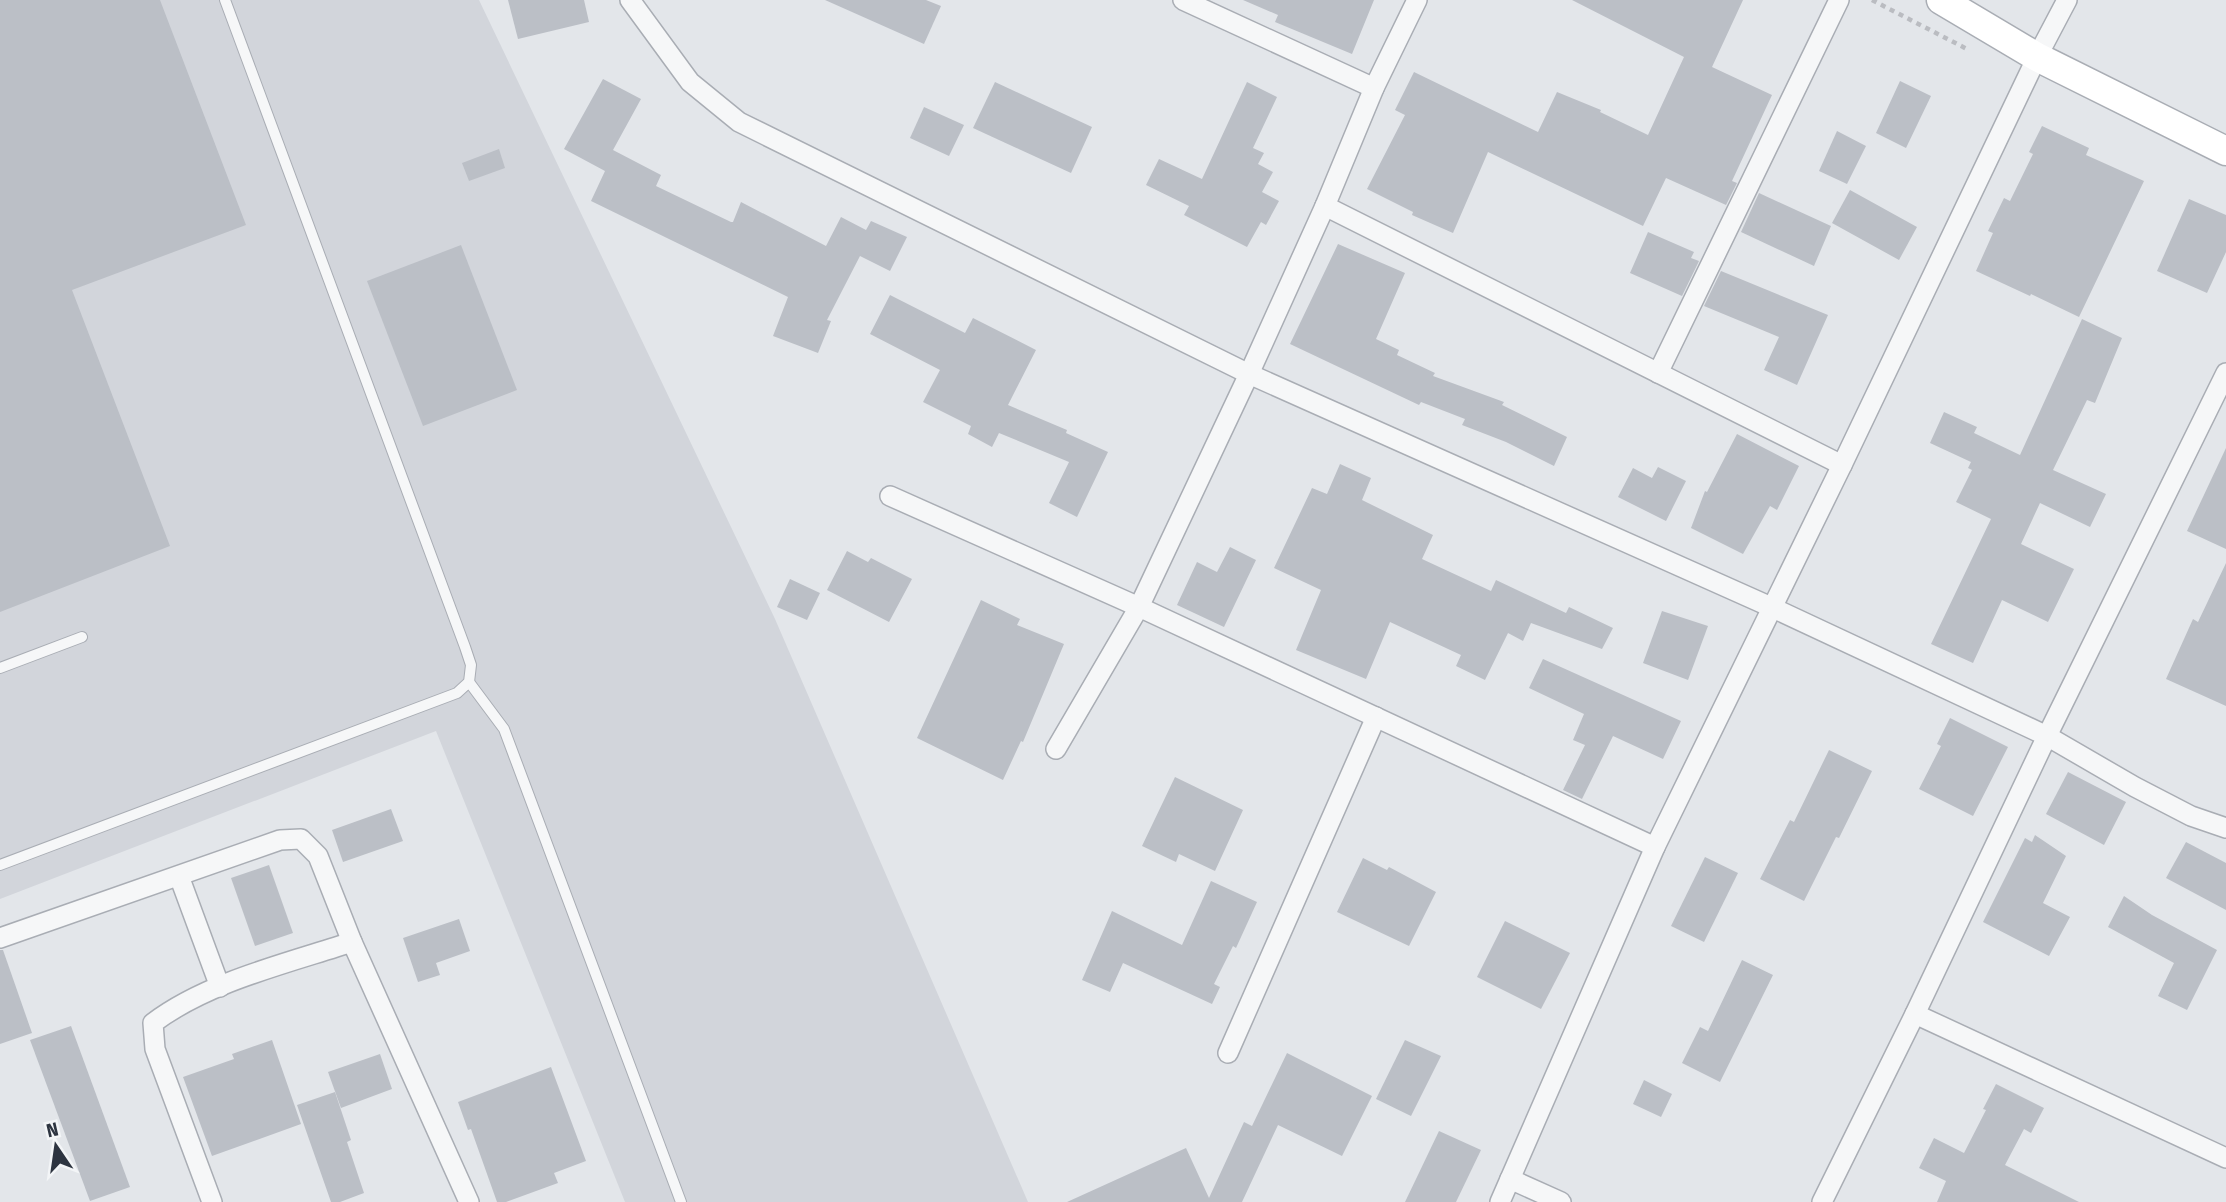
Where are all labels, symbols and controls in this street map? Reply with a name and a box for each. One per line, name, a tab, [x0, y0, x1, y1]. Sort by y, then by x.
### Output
north arrow	[21, 1111, 91, 1181]
text: N	[44, 1117, 60, 1142]

